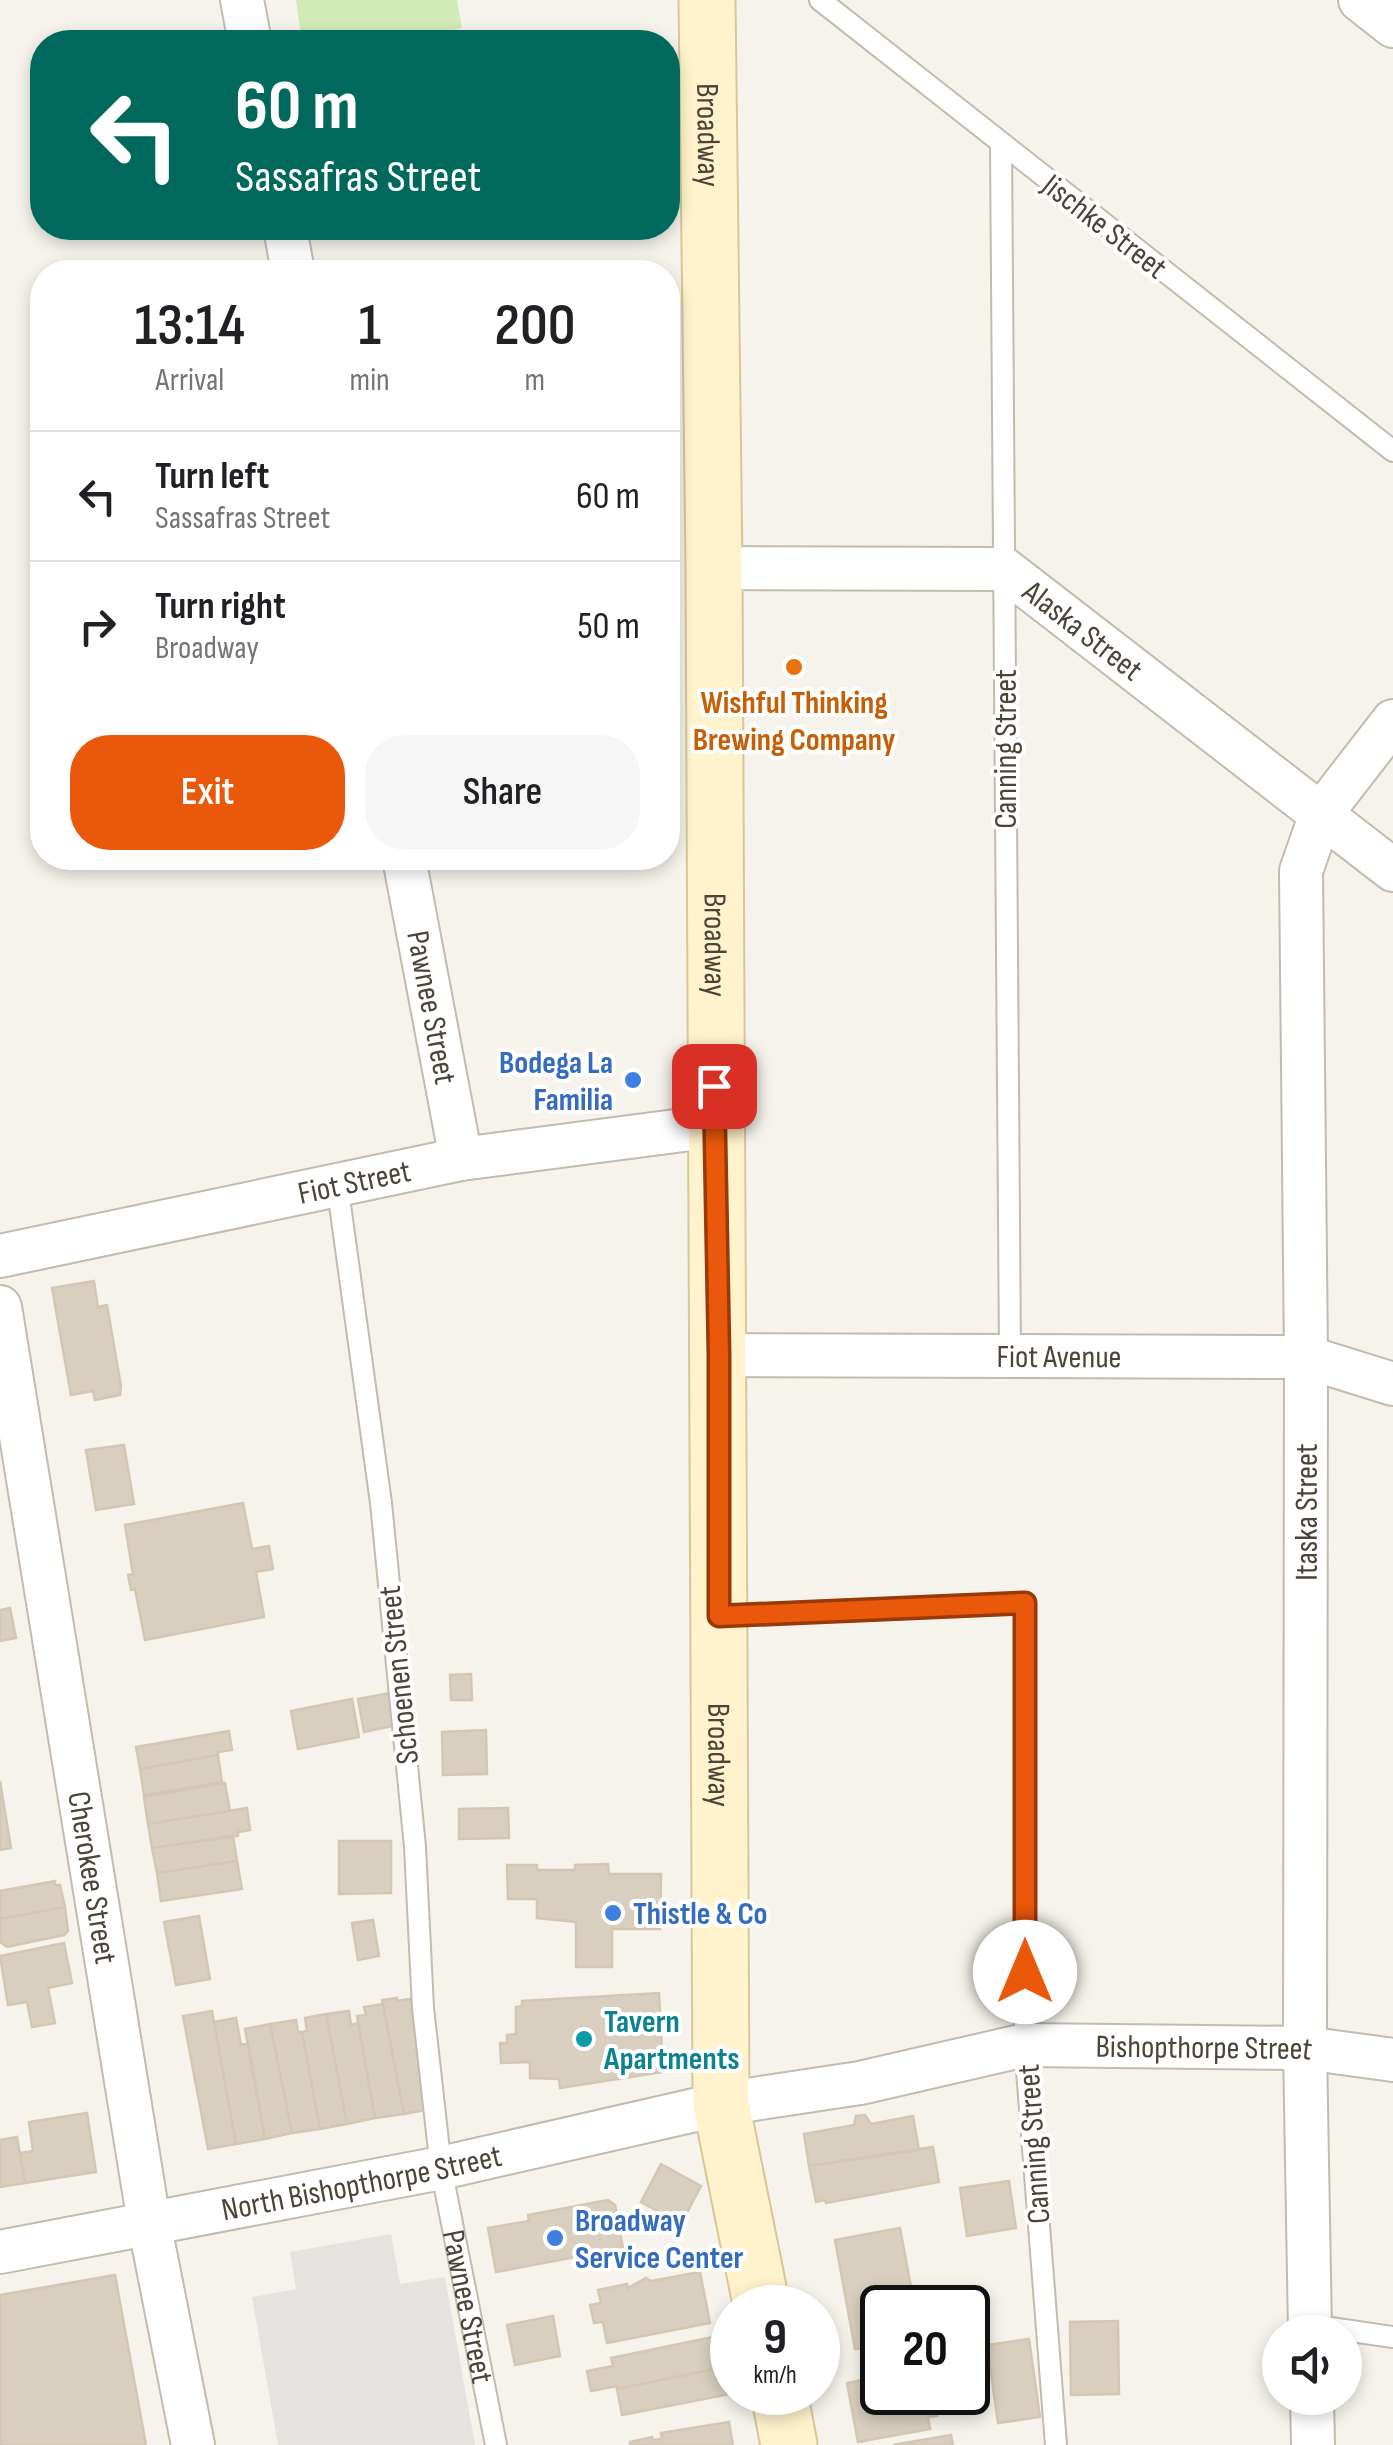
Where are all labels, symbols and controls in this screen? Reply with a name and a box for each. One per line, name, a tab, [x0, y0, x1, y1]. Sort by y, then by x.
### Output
text: 60 m	[235, 65, 359, 149]
icon: left	[70, 70, 200, 200]
street label: Broadway	[687, 83, 727, 187]
text: Sassafras Street	[235, 150, 481, 205]
street label: Jischke Street	[1033, 166, 1174, 288]
text: 13:14	[134, 290, 245, 362]
text: 1	[358, 290, 381, 362]
text: 200	[494, 290, 575, 362]
text: Arrival	[155, 361, 224, 400]
text: min	[350, 361, 390, 400]
text: m	[525, 361, 545, 400]
text: Turn left	[155, 454, 269, 499]
icon: left	[70, 469, 125, 524]
text: 60 m	[576, 474, 640, 519]
text: Sassafras Street	[155, 499, 330, 538]
street label: Alaska Street	[1014, 572, 1150, 690]
text: Turn right	[155, 584, 286, 629]
icon: right	[70, 599, 125, 654]
text: 50 m	[577, 604, 640, 649]
text: Broadway	[155, 629, 259, 668]
marker: Wishful Thinking Brewing Company	[783, 656, 805, 678]
street label: Canning Street	[987, 669, 1026, 829]
place label: Wishful Thinking Brewing Company	[693, 684, 895, 760]
button: Exit	[70, 735, 345, 850]
button: Share	[365, 735, 640, 850]
street label: Broadway	[694, 893, 734, 997]
street label: Pawnee Street	[397, 928, 464, 1088]
place label: Bodega La Familia	[499, 1044, 613, 1120]
pin	[672, 1044, 757, 1129]
icon: arrive	[687, 1059, 742, 1114]
marker: Bodega La Familia	[622, 1069, 644, 1091]
street label: Fiot Street	[295, 1152, 414, 1214]
street label: Fiot Avenue	[996, 1338, 1122, 1377]
street label: Itaska Street	[1288, 1443, 1327, 1581]
street label: Schoenen Street	[371, 1584, 428, 1766]
street label: Broadway	[698, 1703, 738, 1807]
street label: Cherokee Street	[58, 1789, 125, 1967]
place label: Thistle & Co	[633, 1895, 768, 1934]
marker: Thistle & Co	[602, 1902, 624, 1924]
position arrow	[973, 1920, 1077, 2024]
place label: Tavern Apartments	[603, 2003, 740, 2079]
marker: Tavern Apartments	[573, 2028, 595, 2050]
street label: Bishopthorpe Street	[1095, 2028, 1315, 2070]
street label: Canning Street	[1009, 2063, 1060, 2225]
street label: North Bishopthorpe Street	[218, 2137, 505, 2230]
place label: Broadway Service Center	[575, 2202, 744, 2278]
street label: Pawnee Street	[433, 2227, 501, 2387]
marker: Broadway Service Center	[544, 2227, 566, 2249]
speed limit sign: 20	[860, 2285, 990, 2415]
text: 9	[763, 2308, 787, 2368]
map controls	[1262, 2315, 1362, 2415]
button: sound	[1262, 2315, 1362, 2415]
text: km/h	[753, 2360, 797, 2391]

